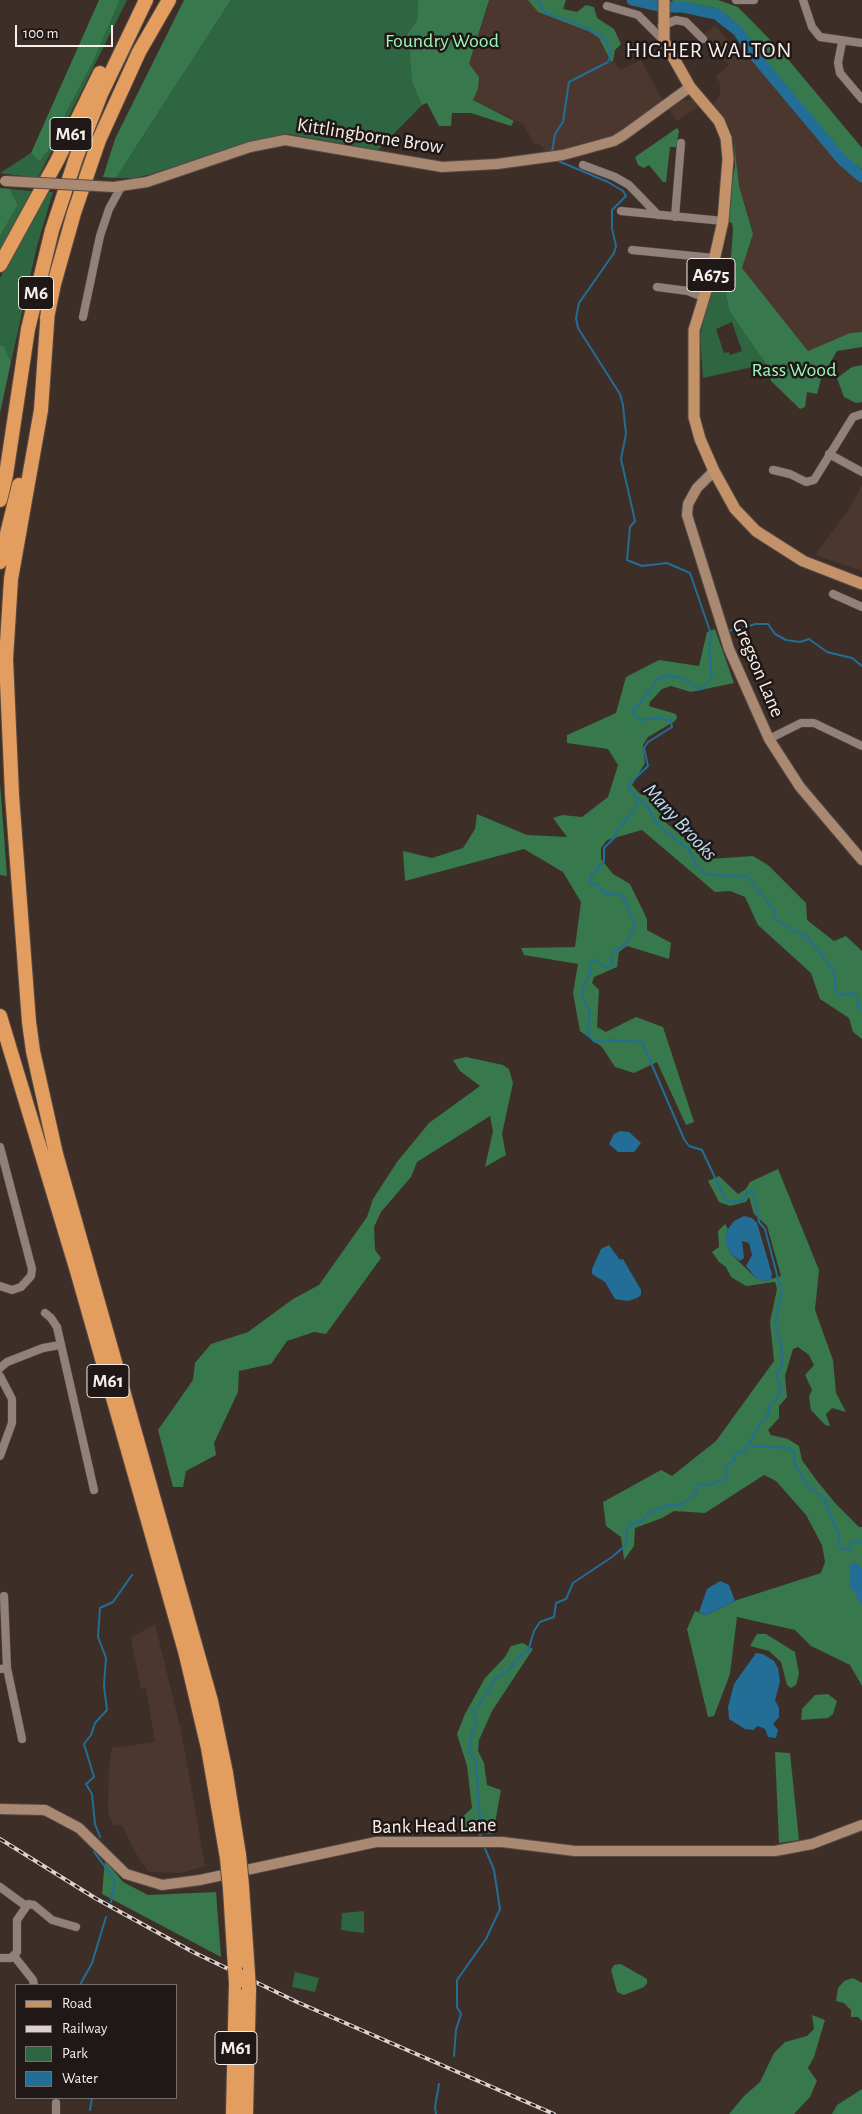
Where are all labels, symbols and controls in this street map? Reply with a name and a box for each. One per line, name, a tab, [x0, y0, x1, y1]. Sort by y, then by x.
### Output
scale bar	[18, 15, 115, 47]
text: 100 m	[23, 26, 58, 41]
park label: Foundry Wood	[385, 29, 499, 53]
district label: HIGHER WALTON	[624, 37, 794, 63]
street label: Kittlingborne Brow	[295, 113, 445, 159]
road number: M61	[50, 118, 92, 150]
road number: A675	[687, 258, 735, 292]
road number: M6	[18, 276, 54, 310]
park label: Rass Wood	[751, 358, 837, 382]
street label: Gregson Lane	[727, 615, 789, 721]
water label: Many Brooks	[638, 778, 722, 866]
road number: M61	[87, 1364, 129, 1398]
street label: Bank Head Lane	[371, 1813, 497, 1839]
legend	[15, 1984, 178, 2099]
text: Road	[62, 1996, 92, 2011]
text: Railway	[62, 2021, 107, 2036]
road number: M61	[215, 2032, 257, 2064]
text: Park	[62, 2046, 88, 2061]
text: Water	[62, 2071, 98, 2086]

